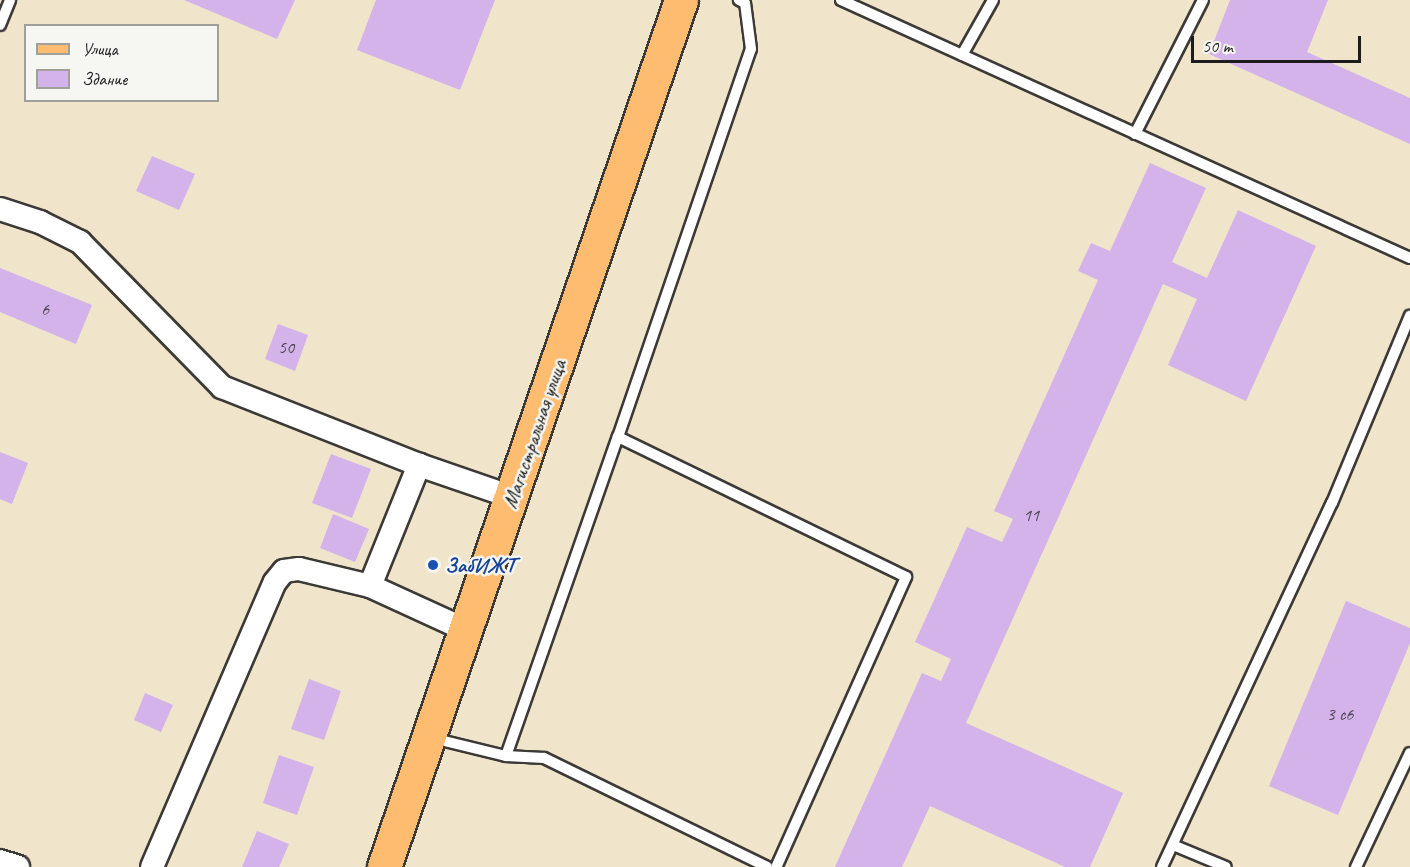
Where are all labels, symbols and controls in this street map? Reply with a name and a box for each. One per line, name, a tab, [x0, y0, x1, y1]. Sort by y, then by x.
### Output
legend	[24, 24, 219, 102]
scale bar	[1194, 24, 1364, 62]
text: 50 m	[1202, 35, 1233, 57]
text: Улица	[82, 38, 118, 60]
text: Здание	[82, 68, 127, 90]
house number: 6	[41, 298, 49, 320]
house number: 50	[278, 336, 294, 358]
street label: Магистральная улица	[496, 355, 572, 513]
house number: 11	[1023, 504, 1039, 526]
place label: ЗабИЖТ	[445, 552, 516, 578]
marker: ЗабИЖТ	[426, 558, 440, 572]
house number: 3 с6	[1327, 703, 1353, 725]

